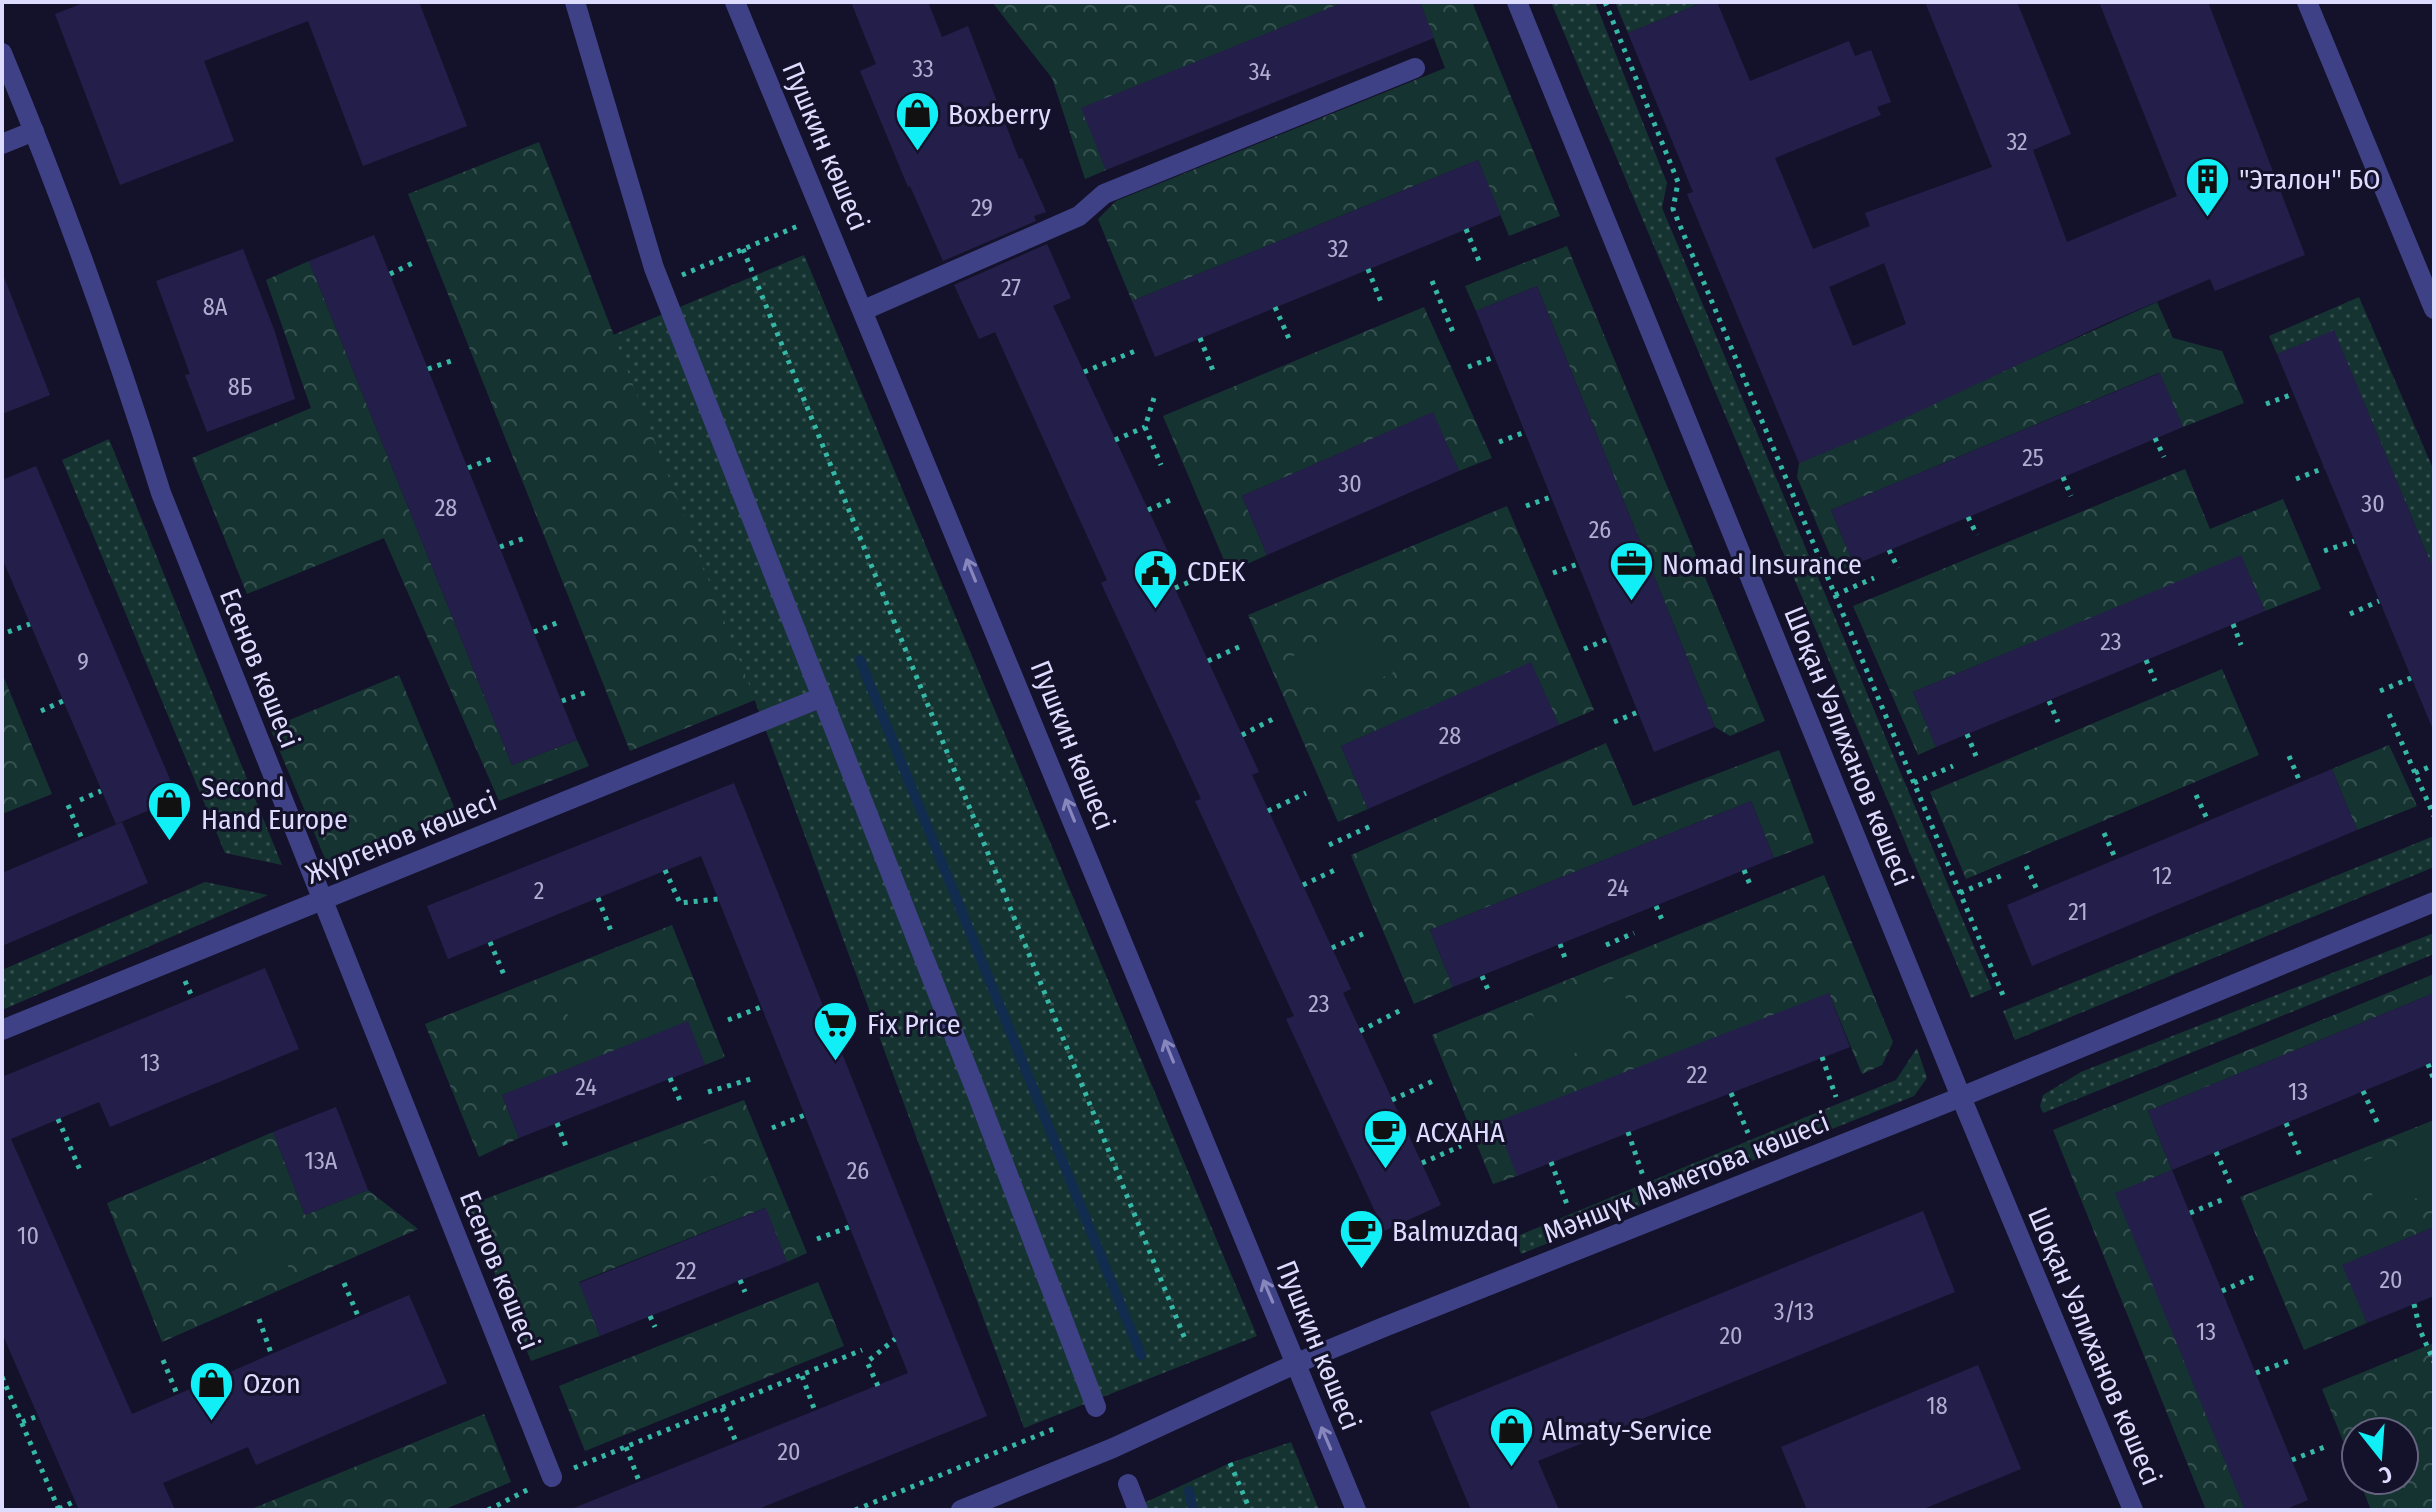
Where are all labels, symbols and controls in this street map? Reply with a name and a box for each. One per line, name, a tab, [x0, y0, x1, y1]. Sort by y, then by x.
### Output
house number: 33	[912, 55, 934, 83]
street label: Пушкин көшесі	[775, 57, 876, 235]
house number: 34	[1249, 58, 1271, 86]
shop icon: Boxberry	[893, 90, 941, 153]
place label: Boxberry	[948, 98, 1051, 131]
house number: 32	[2006, 128, 2028, 156]
building icon: "Эталон" БО	[2184, 155, 2232, 218]
place label: "Эталон" БО	[2239, 163, 2381, 196]
house number: 29	[971, 194, 993, 222]
house number: 32	[1327, 235, 1349, 263]
house number: 27	[1001, 274, 1021, 302]
house number: 8А	[203, 293, 228, 321]
house number: 8Б	[228, 373, 252, 401]
house number: 25	[2022, 444, 2044, 472]
house number: 30	[1338, 470, 1362, 498]
house number: 30	[2361, 490, 2385, 518]
house number: 28	[435, 494, 457, 522]
house number: 26	[1589, 516, 1611, 544]
office icon: Nomad Insurance	[1607, 540, 1655, 603]
public building icon: CDEK	[1132, 547, 1180, 610]
place label: Nomad Insurance	[1662, 548, 1862, 581]
place label: CDEK	[1187, 555, 1246, 588]
one-way arrow	[962, 558, 977, 583]
street label: Есенов көшесі	[213, 584, 306, 753]
street label: Шоқан Уәлиханов көшесі	[1777, 602, 1920, 891]
house number: 23	[2100, 628, 2122, 656]
house number: 9	[77, 648, 89, 676]
street label: Пушкин көшесі	[1024, 656, 1121, 835]
house number: 28	[1439, 722, 1461, 750]
place label: Second Hand Europe	[201, 771, 348, 836]
shop icon: Second Hand Europe	[146, 779, 194, 842]
street label: Жүргенов көшесі	[301, 784, 501, 891]
one-way arrow	[1061, 798, 1076, 823]
house number: 12	[2152, 862, 2172, 890]
house number: 24	[1607, 874, 1629, 902]
house number: 2	[534, 877, 544, 905]
house number: 21	[2068, 898, 2088, 926]
house number: 23	[1308, 990, 1330, 1018]
supermarket icon: Fix Price	[812, 1000, 860, 1063]
place label: Fix Price	[867, 1008, 960, 1041]
one-way arrow	[1160, 1039, 1175, 1064]
house number: 13	[140, 1049, 160, 1077]
house number: 22	[1686, 1061, 1708, 1089]
house number: 24	[575, 1073, 597, 1101]
house number: 13	[2288, 1078, 2308, 1106]
street label: Мәншүк Мәметова көшесі	[1539, 1105, 1834, 1250]
cafe icon: ACXAHA	[1361, 1108, 1409, 1171]
place label: ACXAHA	[1416, 1116, 1505, 1149]
house number: 13А	[305, 1147, 338, 1175]
house number: 26	[847, 1157, 869, 1185]
street label: Есенов көшесі	[453, 1186, 546, 1355]
street label: Шоқан Уәлиханов көшесі	[2021, 1202, 2168, 1490]
cafe icon: Balmuzdaq	[1337, 1207, 1385, 1270]
place label: Balmuzdaq	[1392, 1215, 1519, 1248]
house number: 10	[17, 1222, 39, 1250]
street label: Пушкин көшесі	[1270, 1256, 1367, 1435]
house number: 22	[675, 1257, 697, 1285]
house number: 20	[2379, 1266, 2403, 1294]
one-way arrow	[1259, 1279, 1274, 1304]
house number: 3/13	[1774, 1298, 1814, 1326]
house number: 13	[2196, 1318, 2216, 1346]
house number: 20	[1719, 1322, 1743, 1350]
shop icon: Ozon	[188, 1359, 236, 1422]
place label: Ozon	[243, 1367, 301, 1400]
house number: 18	[1926, 1392, 1948, 1420]
shop icon: Almaty-Service	[1487, 1406, 1535, 1469]
place label: Almaty-Service	[1542, 1414, 1712, 1447]
north arrow	[2340, 1416, 2420, 1496]
one-way arrow	[1317, 1426, 1332, 1451]
house number: 20	[777, 1438, 801, 1466]
text: С	[2376, 1460, 2395, 1489]

